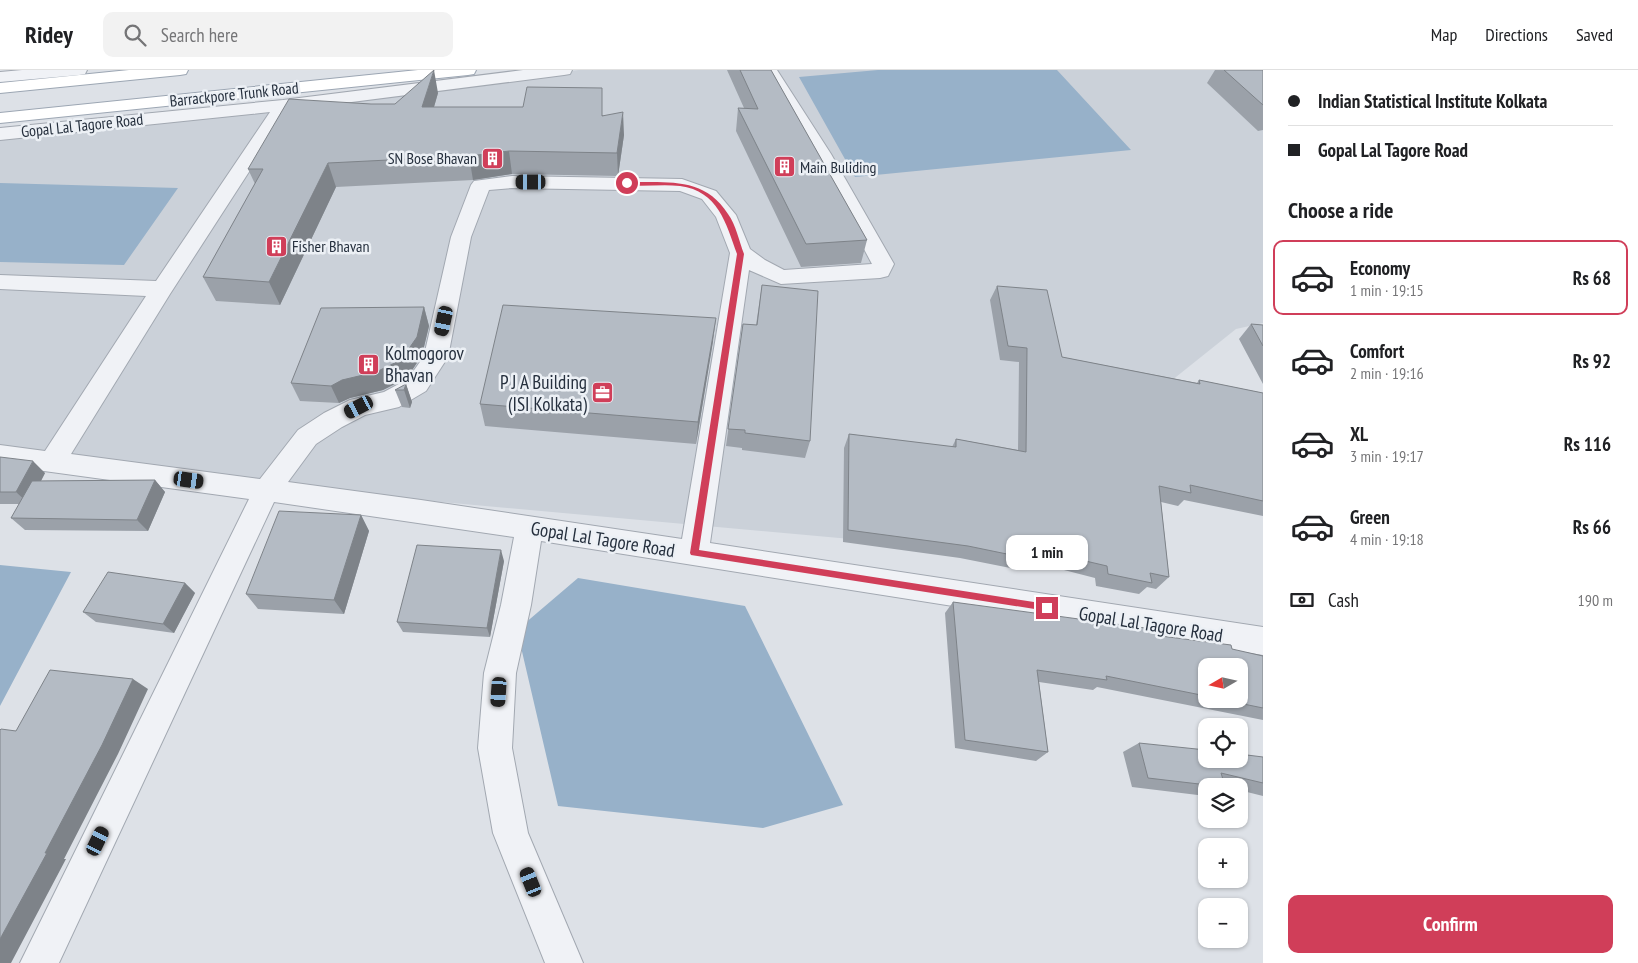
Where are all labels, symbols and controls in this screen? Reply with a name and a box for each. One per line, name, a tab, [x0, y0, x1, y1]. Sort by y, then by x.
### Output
search box	[103, 12, 453, 57]
text: Ridey	[25, 19, 73, 50]
icon: search	[121, 21, 149, 49]
text: Search here	[161, 23, 238, 47]
text: Map	[1431, 23, 1457, 46]
text: Directions	[1485, 23, 1548, 46]
text: Saved	[1576, 23, 1613, 46]
street label: Barrackpore Trunk Road	[169, 77, 300, 111]
text: Indian Statistical Institute Kolkata	[1318, 89, 1547, 113]
street label: Gopal Lal Tagore Road	[20, 109, 144, 141]
text: Gopal Lal Tagore Road	[1318, 138, 1468, 162]
building icon: SN Bose Bhavan	[481, 146, 505, 170]
place label: SN Bose Bhavan	[388, 148, 477, 168]
building icon: Main Buliding	[772, 155, 796, 179]
place label: Main Buliding	[800, 157, 877, 177]
route start	[616, 172, 638, 194]
car	[516, 175, 546, 190]
text: Choose a ride	[1288, 196, 1393, 224]
building icon: Fisher Bhavan	[264, 234, 288, 258]
place label: Fisher Bhavan	[292, 236, 370, 256]
icon: car	[1290, 255, 1335, 300]
text: Economy	[1350, 256, 1410, 280]
text: Rs 68	[1573, 266, 1611, 290]
text: 1 min · 19:15	[1350, 280, 1424, 300]
car	[433, 305, 454, 337]
icon: car	[1290, 338, 1335, 383]
text: Comfort	[1350, 339, 1404, 363]
place label: Kolmogorov Bhavan	[385, 341, 464, 387]
text: Rs 92	[1573, 349, 1611, 373]
building icon: Kolmogorov Bhavan	[357, 352, 381, 376]
text: 2 min · 19:16	[1350, 363, 1424, 383]
place label: P J A Building (ISI Kolkata)	[500, 370, 588, 416]
office icon: P J A Building (ISI Kolkata)	[591, 381, 615, 405]
car	[342, 394, 375, 420]
icon: car	[1290, 421, 1335, 466]
text: XL	[1350, 422, 1368, 446]
text: Rs 116	[1564, 432, 1611, 456]
text: 3 min · 19:17	[1350, 446, 1424, 466]
car	[173, 470, 204, 490]
icon: car	[1290, 504, 1335, 549]
text: Green	[1350, 505, 1390, 529]
text: Rs 66	[1573, 515, 1611, 539]
street label: Gopal Lal Tagore Road	[529, 516, 677, 562]
text: 4 min · 19:18	[1350, 529, 1424, 549]
callout: 1 min	[1006, 536, 1088, 570]
text: 1 min	[1031, 542, 1063, 562]
icon: cash	[1288, 586, 1316, 614]
text: Cash	[1328, 588, 1359, 612]
text: 190 m	[1578, 590, 1613, 610]
route end	[1036, 597, 1058, 619]
street label: Gopal Lal Tagore Road	[1077, 601, 1225, 647]
north arrow	[1198, 658, 1248, 708]
map controls	[1198, 658, 1248, 948]
car	[490, 677, 507, 707]
button: locate	[1198, 718, 1248, 768]
button: layers	[1198, 778, 1248, 828]
car	[84, 824, 111, 858]
button: +	[1198, 838, 1248, 888]
car	[518, 865, 543, 899]
button: Confirm	[1288, 895, 1613, 953]
button: −	[1198, 898, 1248, 948]

